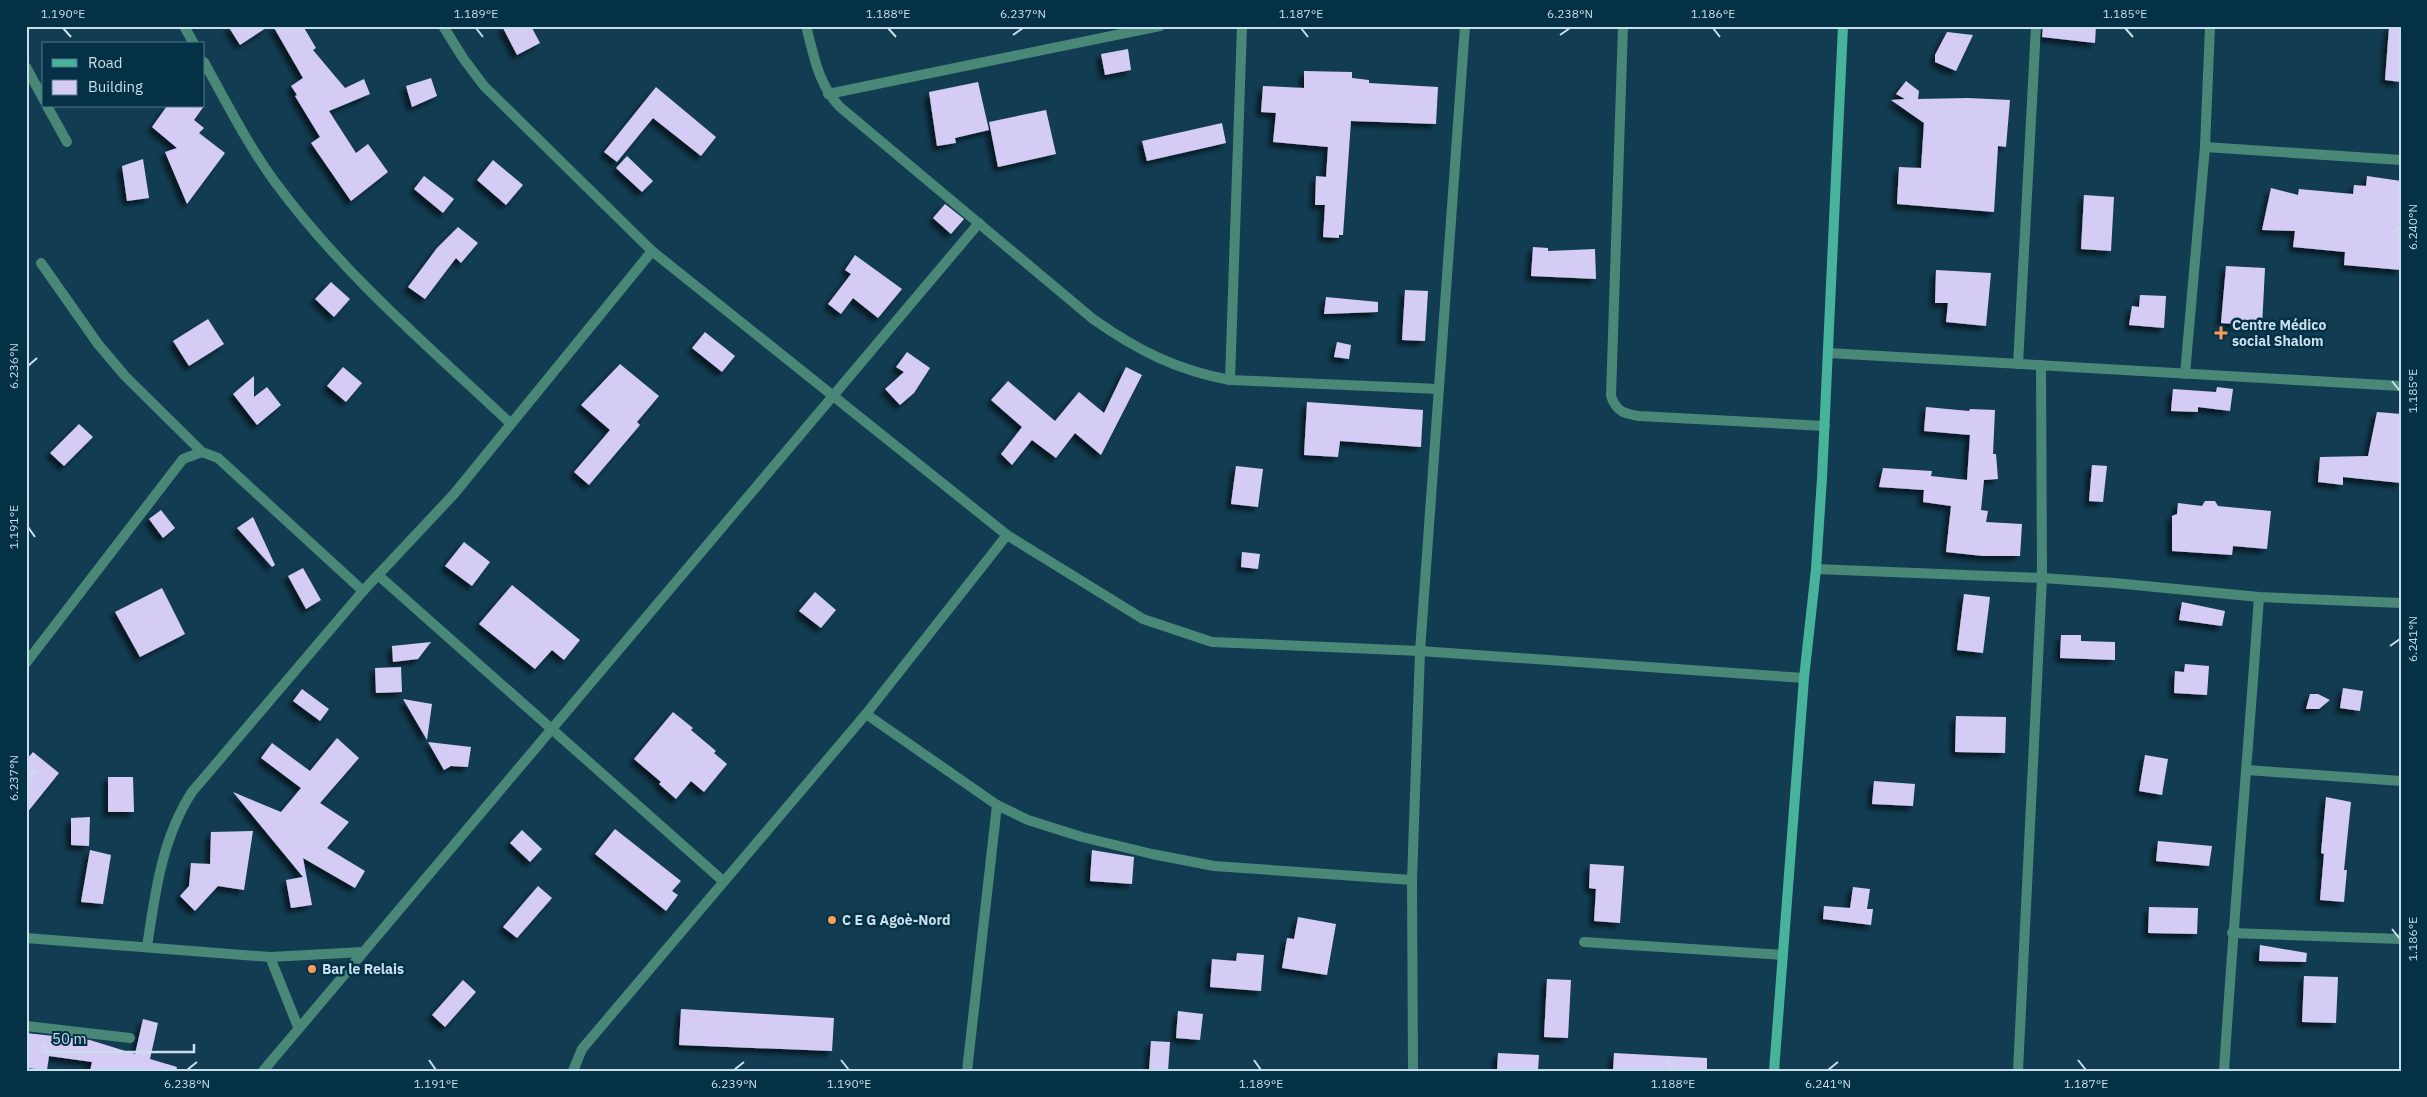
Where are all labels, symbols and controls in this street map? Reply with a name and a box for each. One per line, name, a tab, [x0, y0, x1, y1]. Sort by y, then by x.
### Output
text: 1.190°E	[41, 6, 85, 21]
text: 1.189°E	[454, 6, 498, 21]
text: 1.188°E	[866, 6, 910, 21]
text: 6.237°N	[1000, 6, 1046, 21]
text: 1.187°E	[1279, 6, 1323, 21]
text: 6.238°N	[1547, 6, 1593, 21]
text: 1.186°E	[1691, 6, 1735, 21]
text: 1.185°E	[2103, 6, 2147, 21]
legend	[42, 42, 205, 108]
text: Road	[88, 53, 123, 72]
text: Building	[88, 77, 143, 96]
text: 6.240°N	[2405, 204, 2420, 250]
place label: Centre Médico social Shalom	[2232, 316, 2326, 350]
marker: Centre Médico social Shalom	[2214, 326, 2228, 340]
text: 6.236°N	[6, 343, 21, 389]
text: 1.185°E	[2405, 369, 2420, 413]
text: 1.191°E	[6, 505, 21, 549]
text: 6.241°N	[2405, 616, 2420, 662]
text: 6.237°N	[6, 755, 21, 801]
place label: C E G Agoè-Nord	[842, 911, 951, 929]
marker: C E G Agoè-Nord	[826, 914, 838, 926]
text: 1.186°E	[2405, 917, 2420, 961]
place label: Bar le Relais	[322, 960, 404, 978]
marker: Bar le Relais	[306, 963, 318, 975]
scale bar	[45, 1022, 194, 1054]
text: 50 m	[52, 1029, 87, 1048]
text: 6.238°N	[164, 1076, 210, 1091]
text: 1.191°E	[414, 1076, 458, 1091]
text: 6.239°N	[711, 1076, 757, 1091]
text: 1.190°E	[827, 1076, 871, 1091]
text: 1.189°E	[1239, 1076, 1283, 1091]
text: 1.188°E	[1651, 1076, 1695, 1091]
text: 6.241°N	[1805, 1076, 1851, 1091]
text: 1.187°E	[2064, 1076, 2108, 1091]

